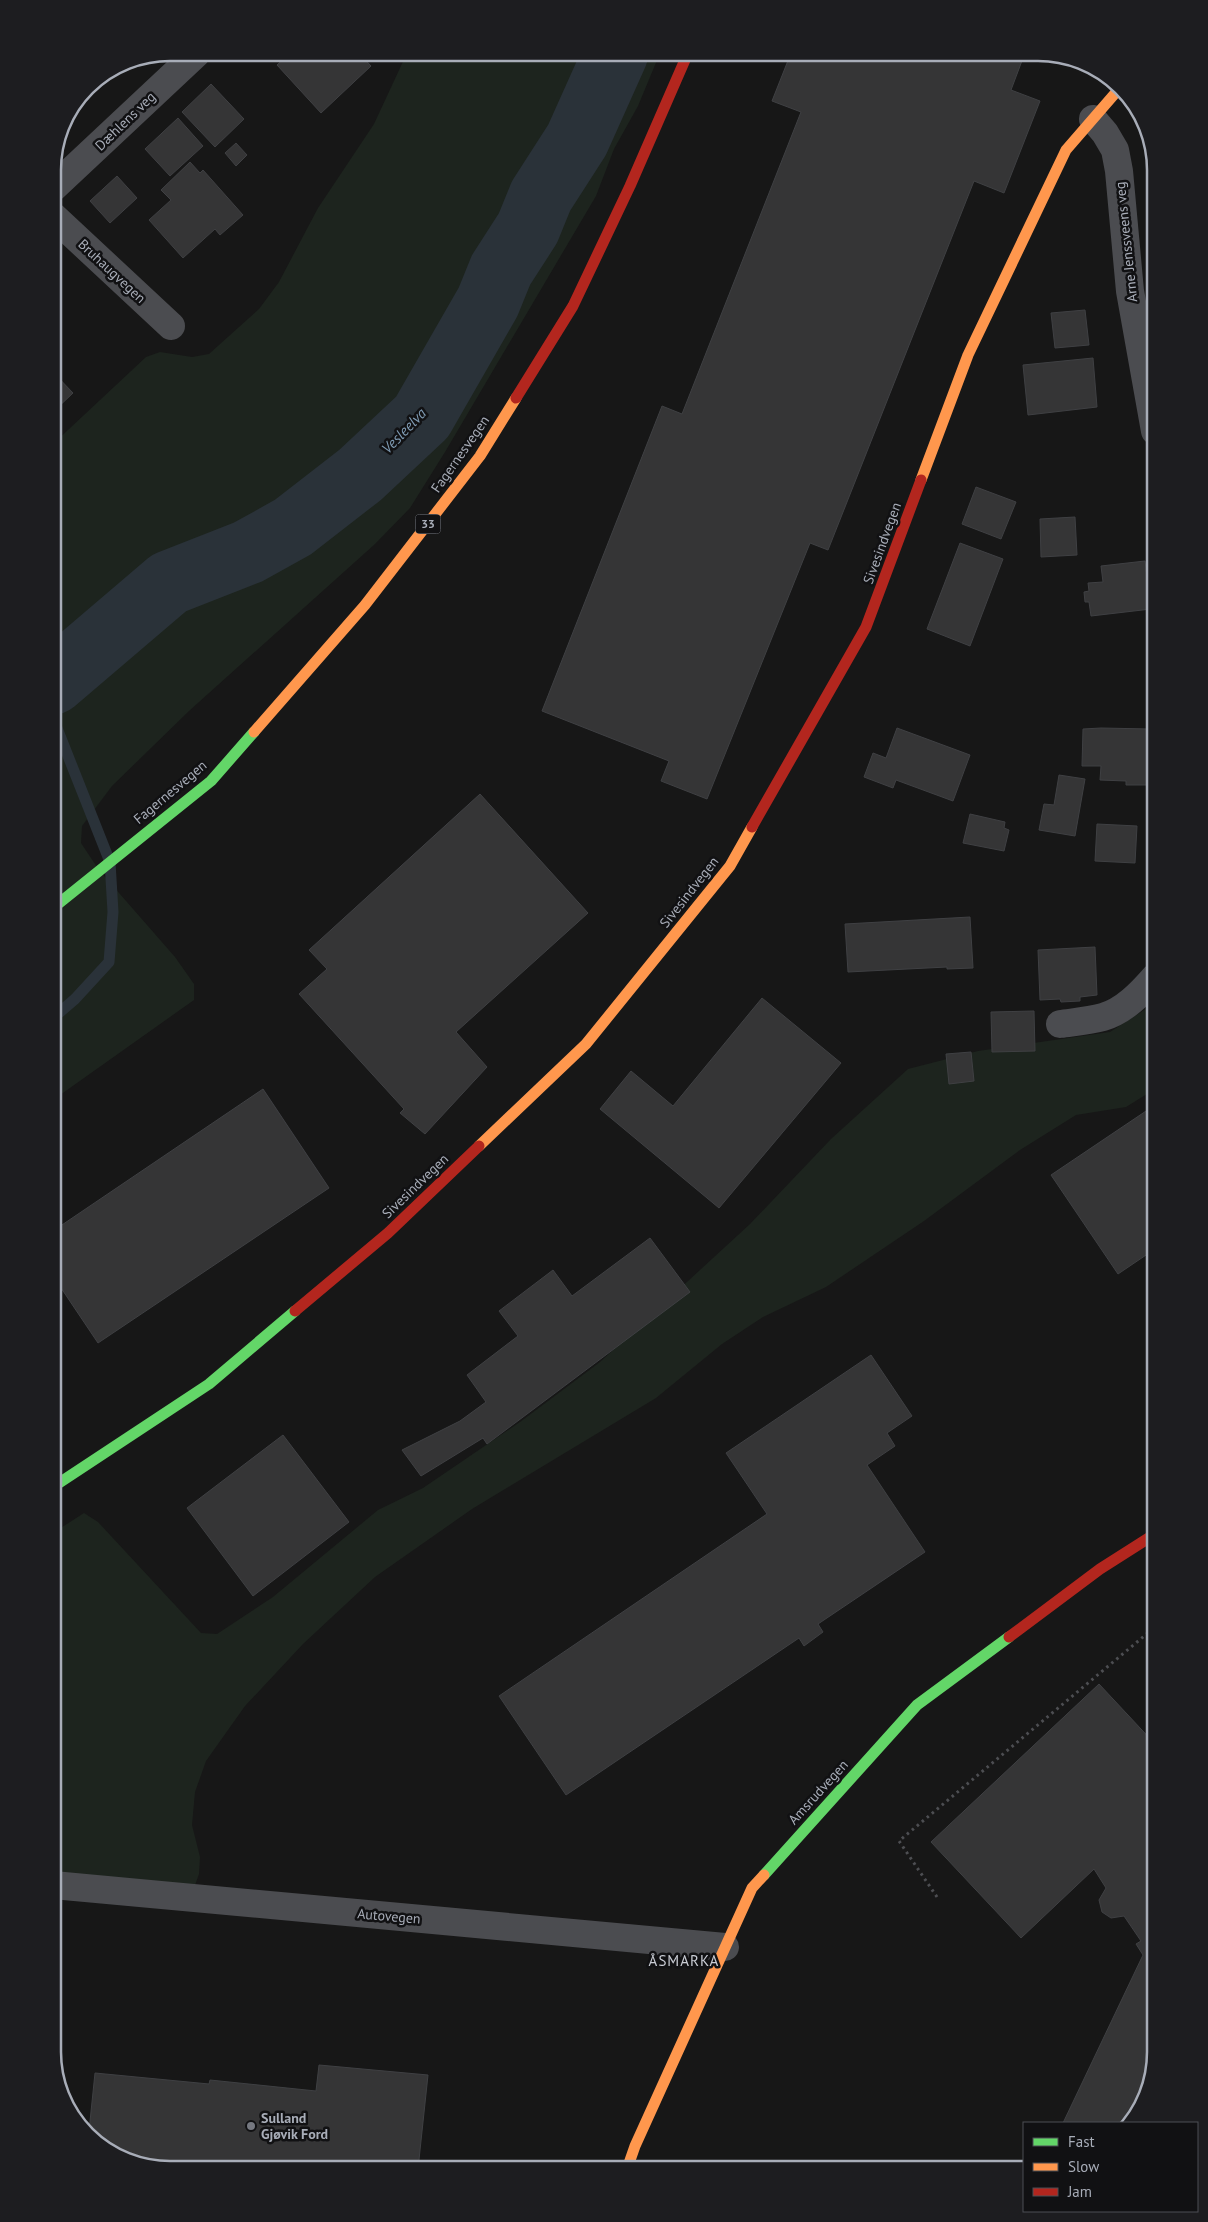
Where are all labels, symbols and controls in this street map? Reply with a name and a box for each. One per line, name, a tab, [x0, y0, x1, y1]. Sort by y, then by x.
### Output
street label: Dæhlens veg	[91, 88, 159, 154]
street label: Arne Jenssveens veg	[1111, 181, 1141, 303]
street label: Bruhaugvegen	[74, 235, 150, 307]
water label: Vesleelva	[377, 403, 430, 457]
street label: Fagernesvegen	[427, 412, 493, 496]
street label: Sivesindvegen	[859, 500, 905, 586]
road number: 33	[416, 514, 440, 534]
street label: Fagernesvegen	[130, 756, 210, 828]
street label: Sivesindvegen	[656, 853, 722, 931]
street label: Sivesindvegen	[378, 1150, 452, 1222]
street label: Amsrudvegen	[784, 1756, 852, 1828]
street label: Autovegen	[357, 1904, 421, 1928]
district label: ÅSMARKA	[649, 1951, 719, 1970]
place label: Sulland Gjøvik Ford	[261, 2109, 328, 2143]
marker: Sulland Gjøvik Ford	[245, 2120, 257, 2132]
legend	[1023, 2122, 1198, 2212]
text: Fast	[1068, 2132, 1095, 2151]
text: Slow	[1068, 2157, 1099, 2176]
text: Jam	[1067, 2182, 1092, 2201]

